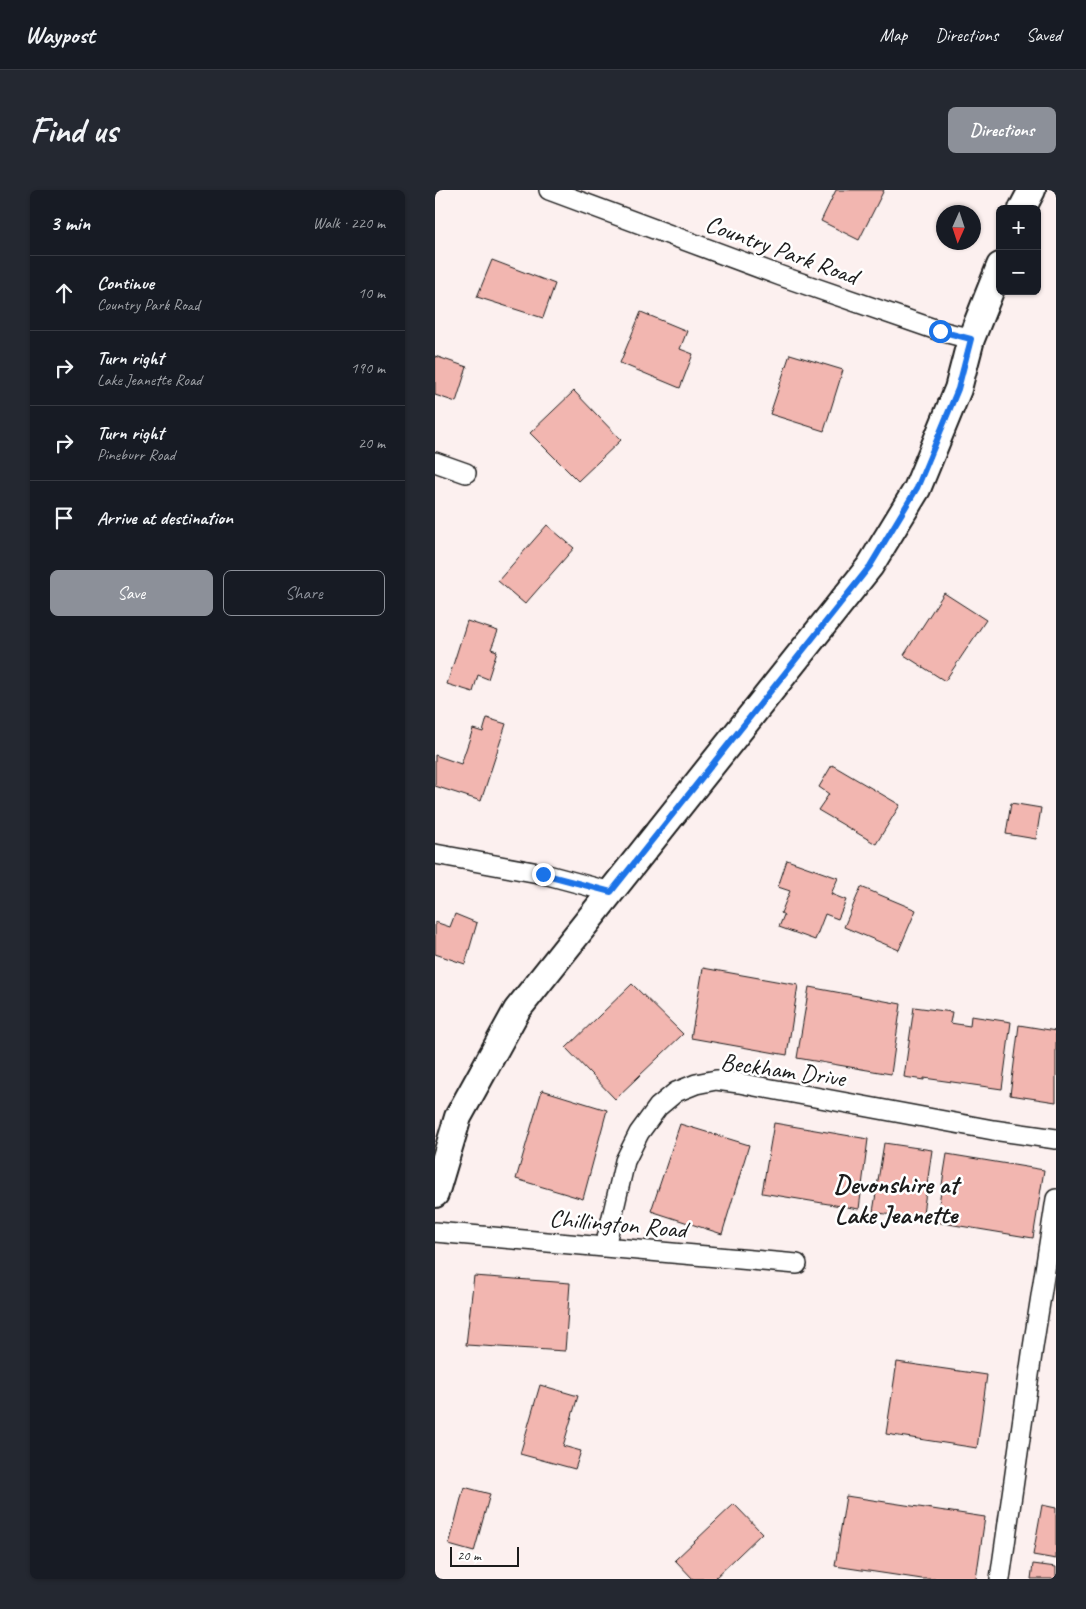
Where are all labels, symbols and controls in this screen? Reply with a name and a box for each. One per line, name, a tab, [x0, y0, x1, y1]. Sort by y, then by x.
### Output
text: Waypost	[25, 20, 95, 50]
text: Map	[880, 24, 907, 46]
text: Directions	[935, 24, 998, 46]
text: Saved	[1026, 24, 1061, 46]
button: Directions	[948, 107, 1056, 153]
text: Find us	[30, 108, 117, 153]
north arrow	[936, 205, 981, 250]
map controls	[996, 205, 1041, 295]
button: +	[996, 205, 1041, 250]
street label: Country Park Road	[701, 208, 866, 294]
text: 3 min	[50, 210, 90, 236]
text: Walk · 220 m	[313, 213, 385, 233]
button: −	[996, 250, 1041, 295]
text: Continue	[97, 271, 154, 295]
icon: ahead	[50, 279, 78, 307]
text: 10 m	[358, 283, 385, 303]
text: Country Park Road	[97, 295, 199, 315]
route start	[929, 320, 952, 343]
text: Turn right	[97, 346, 164, 370]
icon: right	[50, 354, 78, 382]
text: 190 m	[351, 358, 385, 378]
text: Lake Jeanette Road	[97, 370, 202, 390]
text: Turn right	[97, 421, 164, 445]
icon: right	[50, 429, 78, 457]
text: 20 m	[358, 433, 385, 453]
text: Pineburr Road	[97, 445, 175, 465]
icon: arrive	[50, 504, 78, 532]
text: Arrive at destination	[97, 506, 233, 530]
button: Save	[50, 570, 213, 616]
button: Share	[223, 570, 385, 616]
route end	[532, 863, 555, 886]
street label: Beckham Drive	[719, 1045, 849, 1095]
district label: Devonshire at Lake Jeanette	[834, 1168, 963, 1231]
street label: Chillington Road	[548, 1202, 692, 1246]
scale bar	[450, 1544, 519, 1567]
text: 20 m	[457, 1547, 481, 1564]

